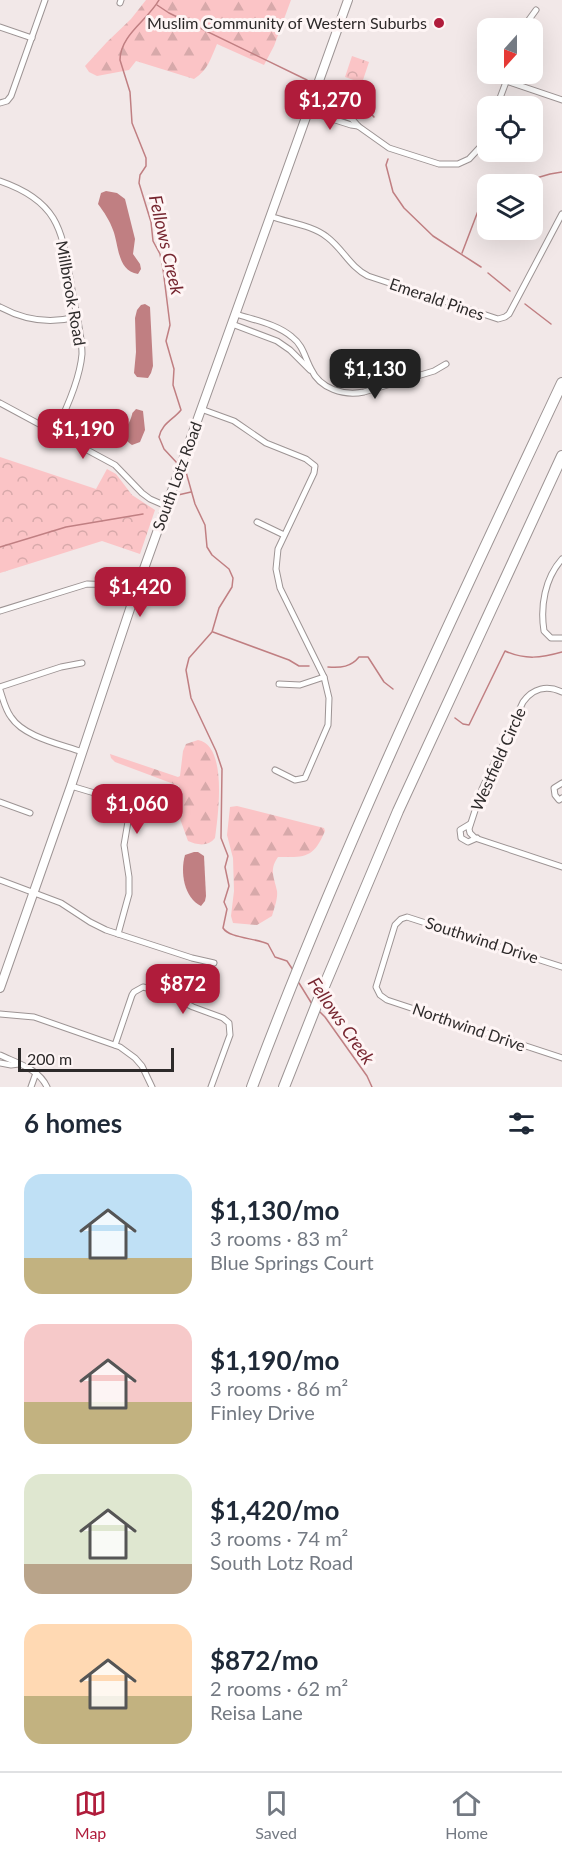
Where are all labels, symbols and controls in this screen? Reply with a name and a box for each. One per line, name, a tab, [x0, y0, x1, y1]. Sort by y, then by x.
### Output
place label: Muslim Community of Western Suburbs	[147, 13, 427, 32]
marker: Muslim Community of Western Suburbs	[432, 16, 446, 30]
north arrow	[477, 18, 543, 84]
map controls	[477, 18, 543, 240]
pin: $1,270	[281, 80, 379, 131]
text: $1,270	[299, 87, 361, 111]
button: locate	[477, 96, 543, 162]
button: layers	[477, 174, 543, 240]
water label: Fellows Creek	[145, 193, 189, 297]
street label: Millbrook Road	[53, 239, 90, 347]
street label: Emerald Pines	[387, 273, 487, 324]
pin: $1,130	[326, 349, 424, 400]
text: $1,130	[344, 356, 406, 380]
pin: $1,190	[34, 409, 132, 460]
text: $1,190	[52, 416, 114, 440]
street label: South Lotz Road	[148, 419, 205, 533]
pin: $1,420	[91, 567, 189, 618]
text: $1,420	[109, 574, 171, 598]
street label: Westfield Circle	[466, 704, 529, 813]
pin: $1,060	[88, 784, 186, 835]
text: $1,060	[106, 791, 168, 815]
street label: Southwind Drive	[423, 912, 541, 967]
pin: $872	[147, 964, 219, 1015]
text: $872	[160, 971, 206, 995]
water label: Fellows Creek	[304, 972, 380, 1069]
street label: Northwind Drive	[410, 998, 528, 1055]
scale bar	[18, 1045, 174, 1072]
text: 200 m	[27, 1049, 72, 1068]
text: 6 homes	[24, 1107, 122, 1139]
icon: filters	[505, 1107, 538, 1140]
text: $1,130/mo	[210, 1194, 340, 1226]
icon: home	[72, 1198, 144, 1270]
text: 3 rooms · 83 m²	[210, 1226, 348, 1250]
text: Blue Springs Court	[210, 1250, 374, 1274]
text: $1,190/mo	[210, 1344, 340, 1376]
icon: home	[72, 1348, 144, 1420]
text: 3 rooms · 86 m²	[210, 1376, 348, 1400]
text: Finley Drive	[210, 1400, 315, 1424]
text: $1,420/mo	[210, 1494, 340, 1526]
icon: home	[72, 1498, 144, 1570]
text: 3 rooms · 74 m²	[210, 1526, 348, 1550]
text: South Lotz Road	[210, 1550, 353, 1574]
text: $872/mo	[210, 1644, 318, 1676]
icon: home	[72, 1648, 144, 1720]
text: 2 rooms · 62 m²	[210, 1676, 348, 1700]
text: Reisa Lane	[210, 1700, 303, 1724]
tab: Map	[74, 1787, 107, 1842]
tab: Saved	[255, 1787, 297, 1842]
tab: Home	[445, 1787, 488, 1842]

